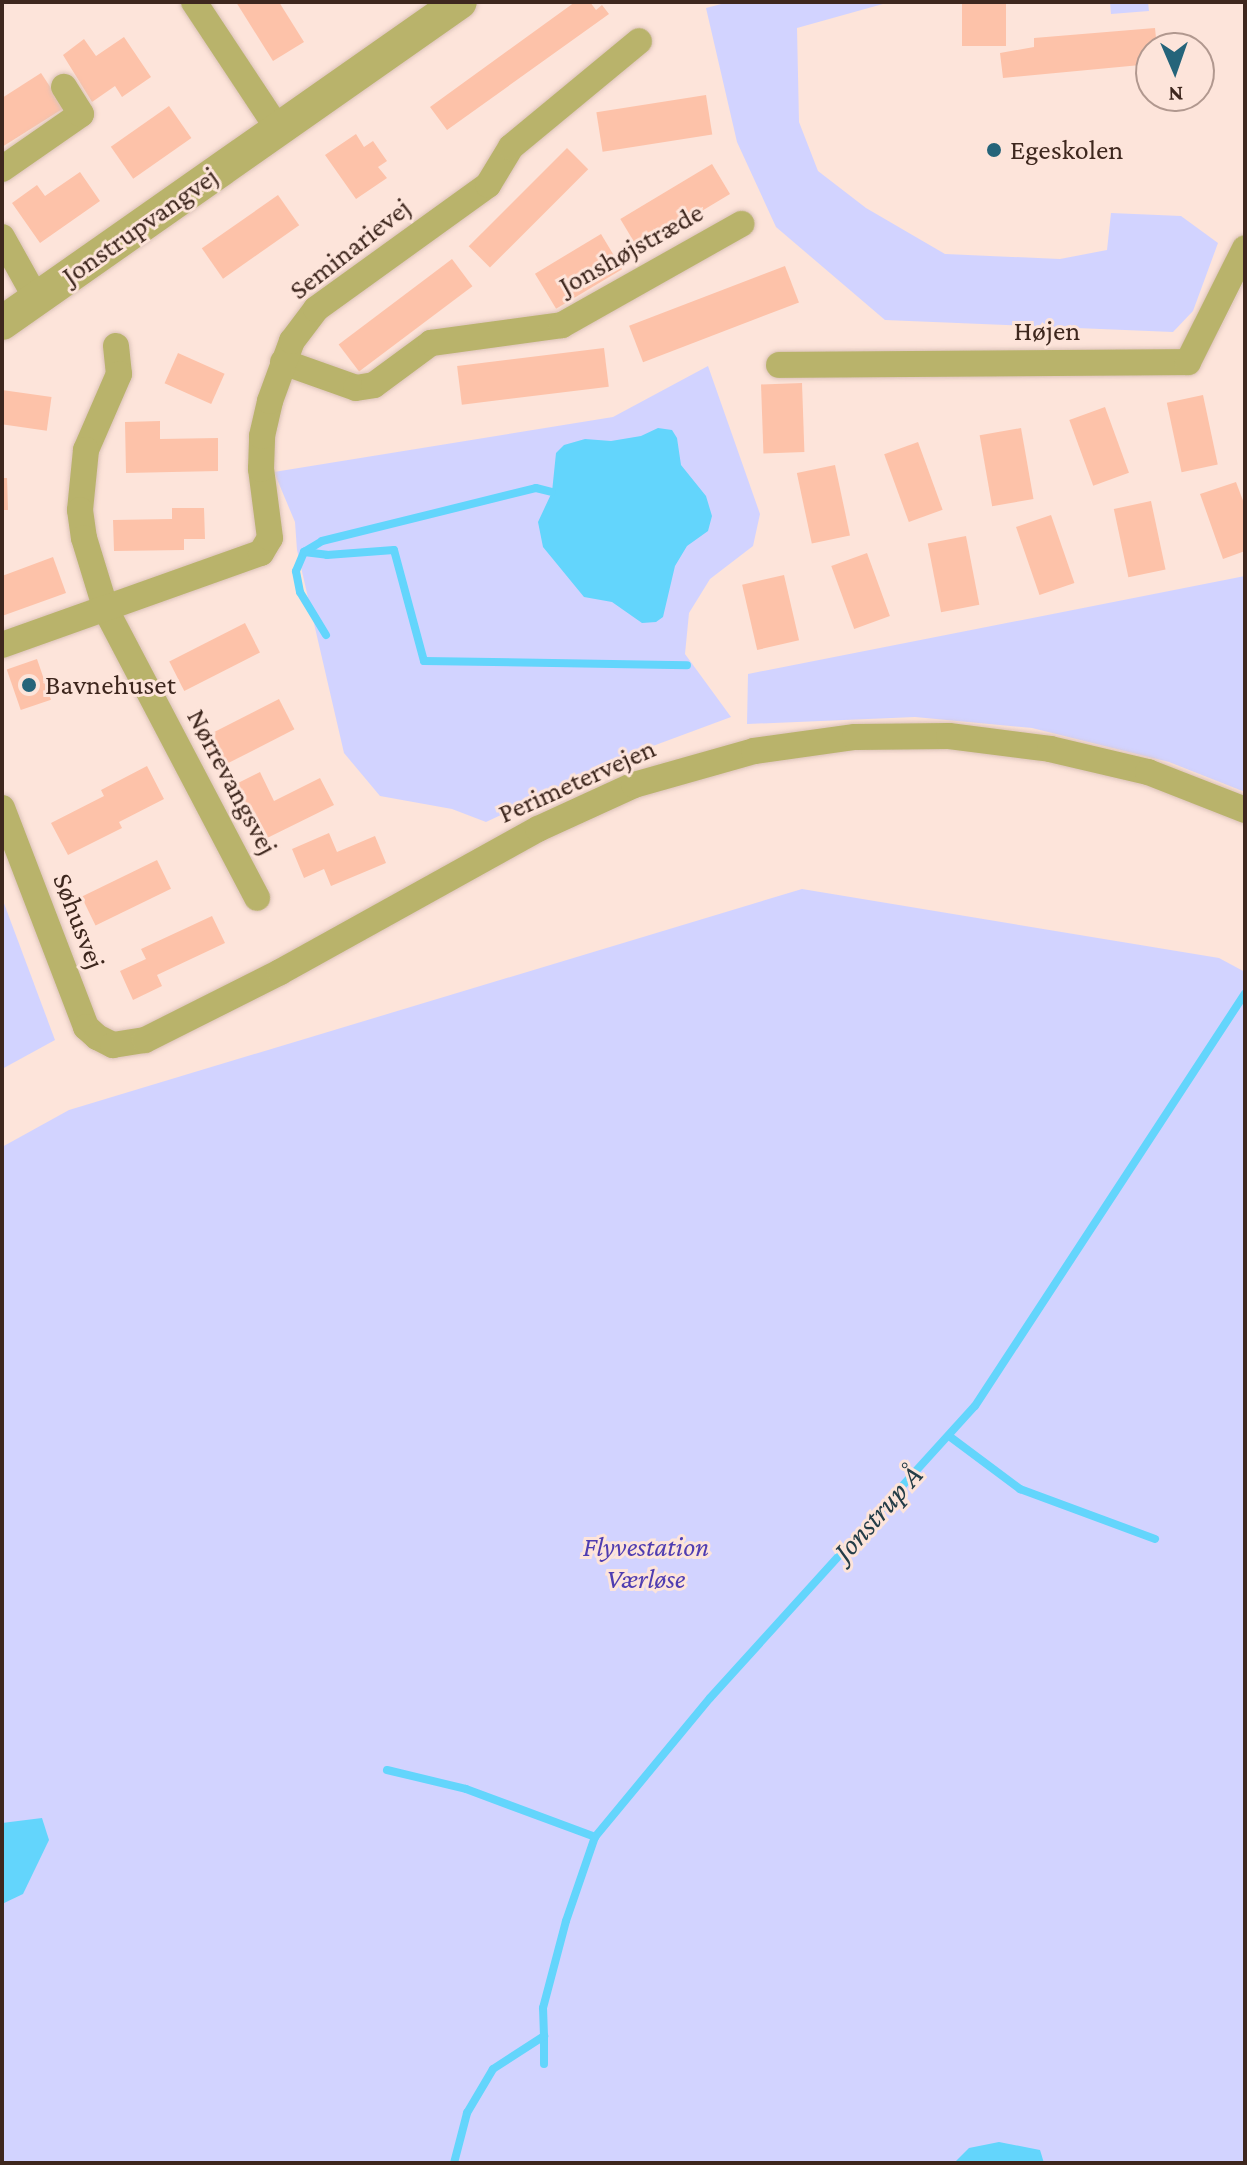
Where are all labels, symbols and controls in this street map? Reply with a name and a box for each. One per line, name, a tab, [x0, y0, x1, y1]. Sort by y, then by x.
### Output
north arrow	[1135, 32, 1215, 112]
text: N	[1168, 82, 1184, 107]
place label: Egeskolen	[1010, 133, 1123, 167]
marker: Egeskolen	[985, 141, 1003, 159]
street label: Jonstrupvangvej	[55, 160, 225, 292]
street label: Seminarievej	[283, 191, 417, 307]
street label: Jonshøjstræde	[553, 196, 709, 302]
street label: Højen	[1014, 314, 1080, 348]
place label: Bavnehuset	[45, 668, 176, 702]
marker: Bavnehuset	[20, 676, 38, 694]
street label: Nørrevangsvej	[179, 703, 285, 861]
street label: Perimetervejen	[493, 731, 661, 831]
street label: Søhusvej	[45, 868, 113, 974]
water label: Jonstrup Å	[825, 1457, 931, 1569]
park label: Flyvestation Værløse	[583, 1530, 709, 1596]

